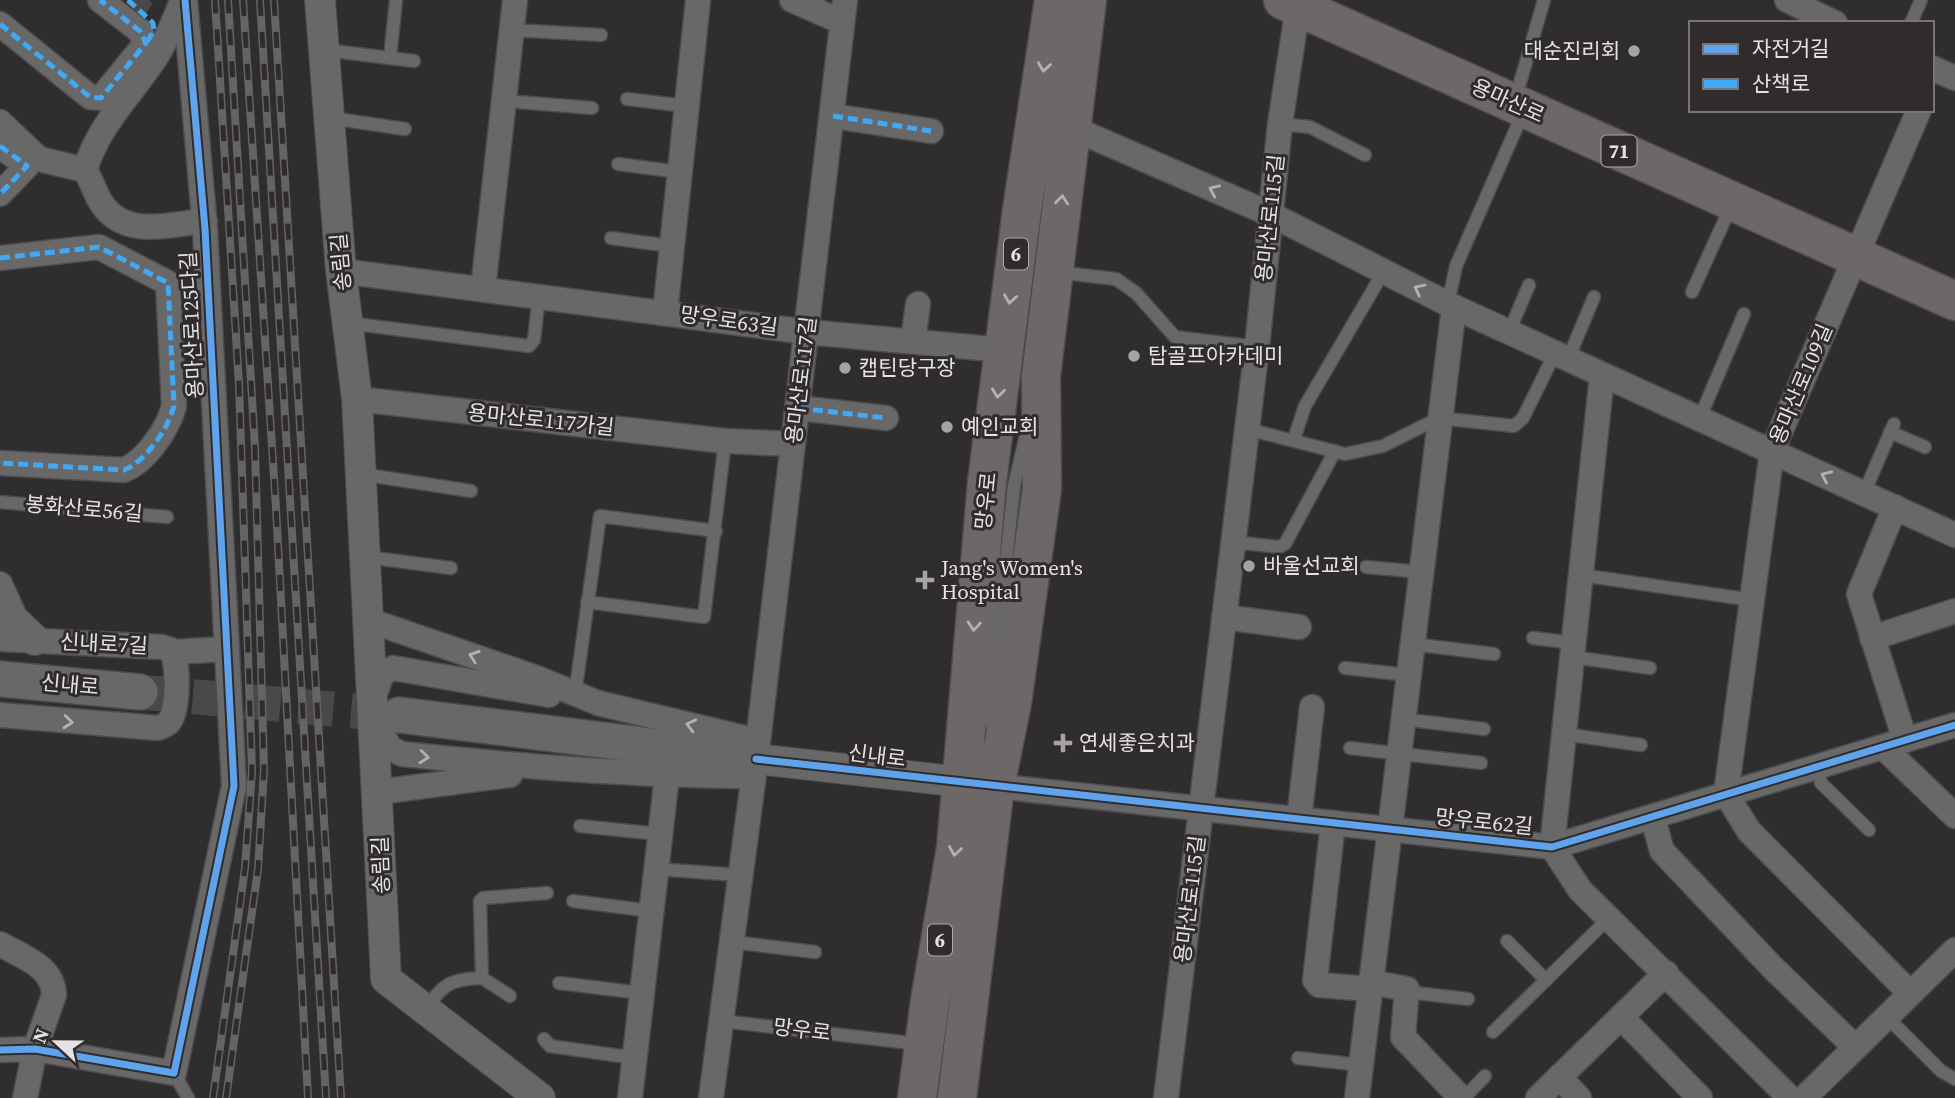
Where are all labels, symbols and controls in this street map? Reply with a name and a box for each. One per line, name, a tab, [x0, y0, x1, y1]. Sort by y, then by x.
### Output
legend	[1689, 21, 1934, 112]
text: 자전거길	[1752, 34, 1829, 63]
place label: 대순진리회	[1523, 36, 1620, 65]
marker: 대순진리회	[1626, 43, 1642, 59]
one-way arrow	[1036, 62, 1051, 73]
text: 산책로	[1752, 69, 1810, 98]
street label: 용마산로	[1467, 72, 1549, 130]
road number: 71	[1602, 136, 1636, 167]
street label: 용마산로115길	[1248, 153, 1291, 283]
one-way arrow	[1209, 184, 1221, 198]
one-way arrow	[1054, 194, 1069, 205]
street label: 송림길	[324, 232, 357, 292]
road number: 6	[1004, 238, 1028, 270]
street label: 용마산로125다길	[173, 251, 210, 399]
one-way arrow	[1414, 284, 1426, 297]
one-way arrow	[1002, 293, 1017, 305]
street label: 망우로63길	[678, 299, 780, 342]
street label: 용마산로117길	[778, 315, 823, 445]
street label: 용마산로109길	[1762, 319, 1839, 448]
place label: 탑골프아카데미	[1148, 341, 1283, 370]
marker: 탑골프아카데미	[1126, 348, 1142, 364]
place label: 캡틴당구장	[859, 353, 956, 382]
marker: 캡틴당구장	[837, 360, 853, 376]
one-way arrow	[990, 387, 1005, 399]
street label: 용마산로117가길	[466, 397, 616, 442]
place label: 예인교회	[961, 412, 1038, 441]
marker: 예인교회	[939, 419, 955, 435]
one-way arrow	[1821, 470, 1833, 484]
street label: 망우로	[968, 471, 1003, 531]
street label: 봉화산로56길	[24, 489, 144, 528]
place label: 바울선교회	[1263, 551, 1360, 580]
place label: Jang's Women's Hospital	[940, 553, 1083, 606]
marker: 바울선교회	[1241, 558, 1257, 574]
marker: Jang's Women's Hospital	[915, 570, 935, 590]
one-way arrow	[967, 621, 982, 632]
street label: 신내로7길	[59, 627, 149, 660]
one-way arrow	[469, 650, 481, 665]
street label: 신내로	[40, 668, 100, 701]
one-way arrow	[63, 714, 74, 729]
one-way arrow	[685, 719, 697, 734]
place label: 연세좋은치과	[1079, 728, 1195, 757]
marker: 연세좋은치과	[1053, 733, 1073, 753]
street label: 신내로	[847, 738, 908, 773]
one-way arrow	[418, 749, 429, 764]
street label: 망우로62길	[1434, 802, 1534, 841]
street label: 용마산로115길	[1167, 834, 1212, 964]
street label: 송림길	[365, 836, 396, 894]
one-way arrow	[948, 845, 963, 857]
road number: 6	[928, 924, 952, 956]
north arrow	[21, 1007, 91, 1077]
street label: 망우로	[772, 1012, 833, 1047]
text: N	[26, 1024, 55, 1047]

